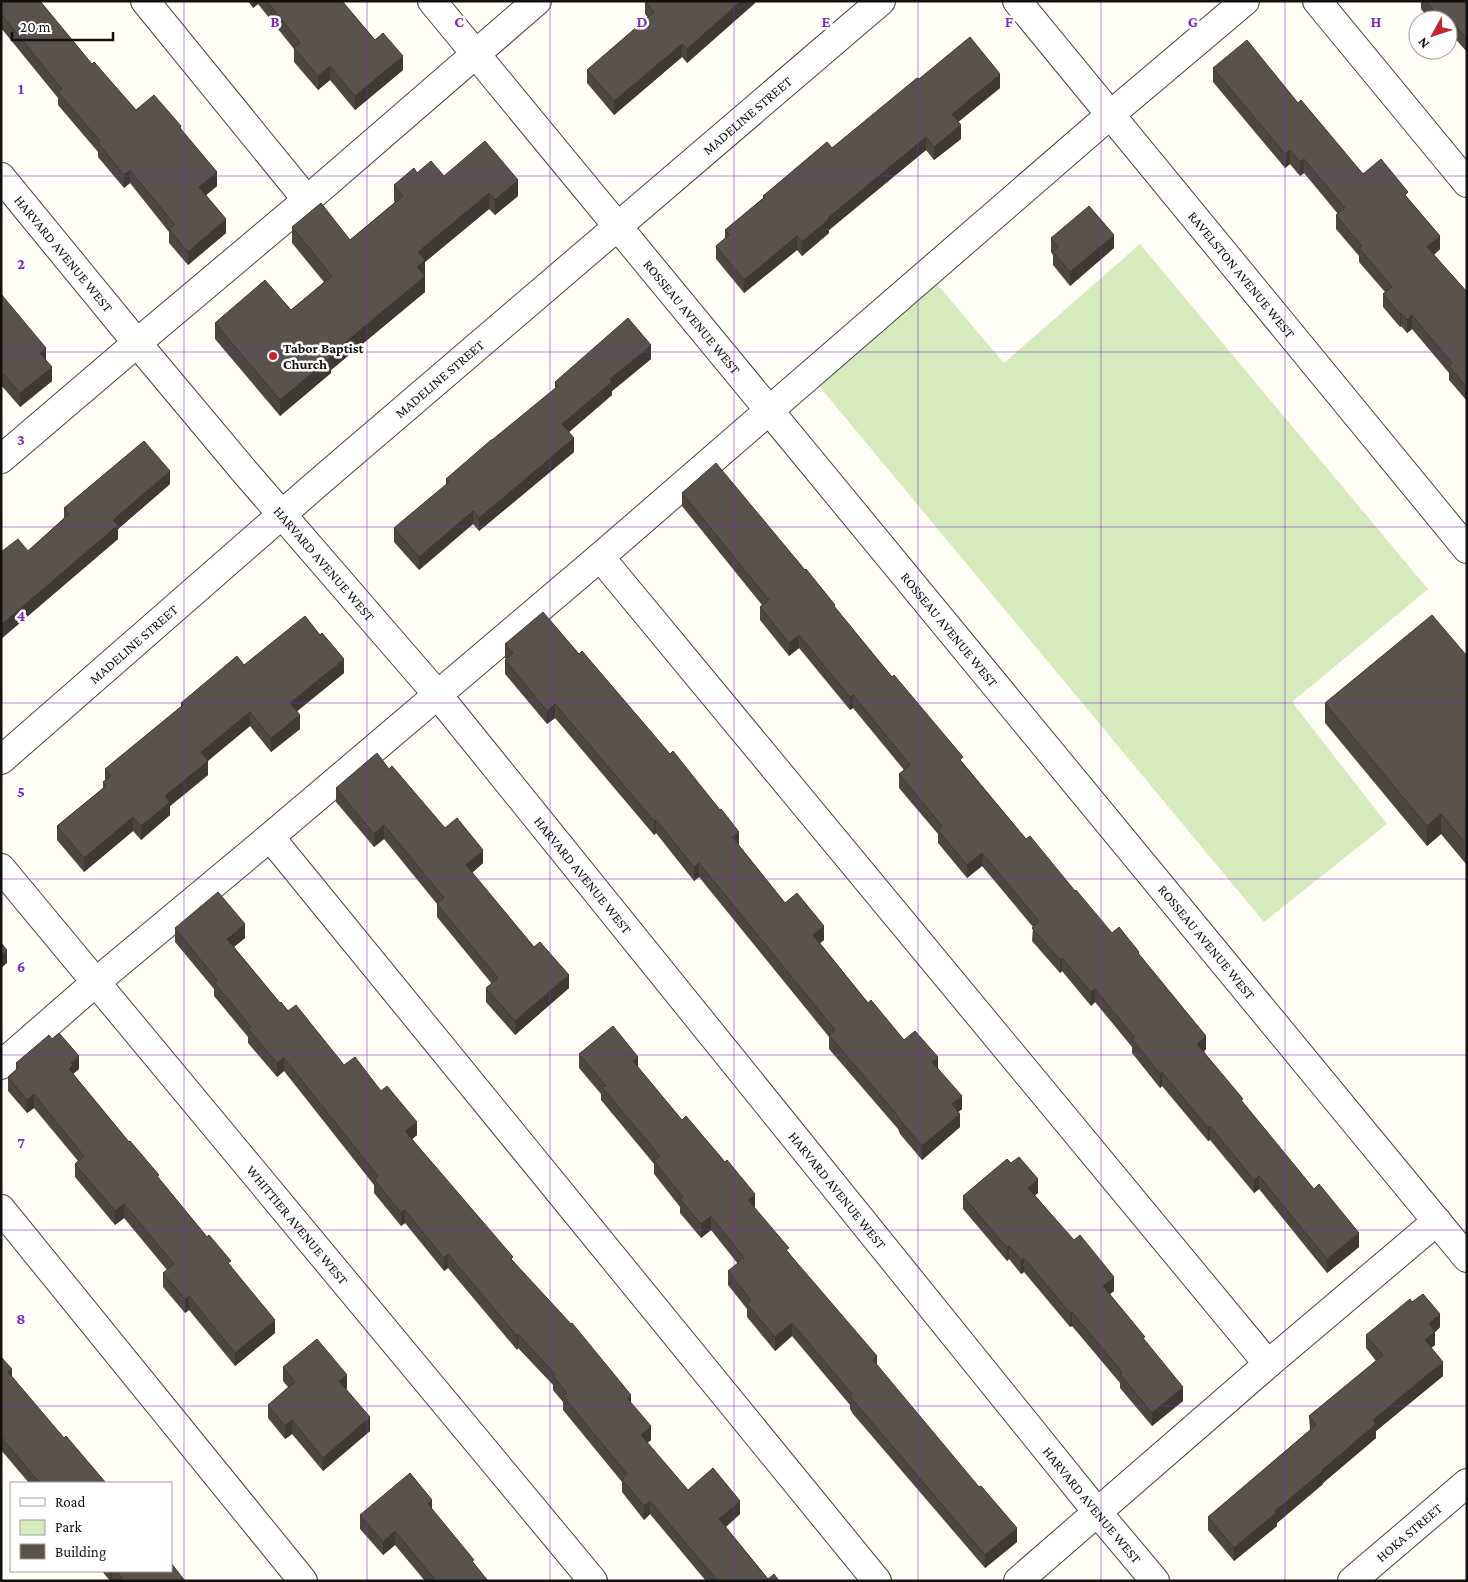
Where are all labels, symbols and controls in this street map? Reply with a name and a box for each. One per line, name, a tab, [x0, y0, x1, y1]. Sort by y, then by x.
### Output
scale bar	[12, 10, 114, 42]
north arrow	[1408, 10, 1458, 60]
text: B	[270, 13, 280, 30]
text: C	[454, 13, 464, 30]
text: D	[636, 13, 648, 30]
text: E	[821, 13, 831, 30]
text: F	[1005, 13, 1014, 30]
text: G	[1188, 13, 1198, 30]
text: H	[1371, 13, 1382, 30]
text: 20 m	[20, 19, 51, 35]
text: N	[1414, 34, 1432, 52]
street label: MADELINE STREET	[699, 73, 795, 158]
text: 1	[18, 80, 24, 97]
street label: HARVARD AVENUE WEST	[11, 192, 116, 315]
street label: RAVELSTON AVENUE WEST	[1185, 208, 1299, 341]
text: 2	[17, 255, 25, 272]
street label: ROSSEAU AVENUE WEST	[640, 256, 744, 378]
street label: MADELINE STREET	[392, 336, 488, 421]
place label: Tabor Baptist Church	[283, 340, 364, 372]
marker: Tabor Baptist Church	[267, 350, 279, 362]
text: 3	[17, 431, 25, 448]
street label: HARVARD AVENUE WEST	[270, 503, 378, 624]
street label: ROSSEAU AVENUE WEST	[898, 569, 1002, 690]
street label: MADELINE STREET	[86, 601, 181, 687]
text: 4	[17, 607, 26, 624]
text: 5	[17, 783, 25, 800]
street label: HARVARD AVENUE WEST	[531, 813, 635, 937]
street label: ROSSEAU AVENUE WEST	[1155, 881, 1259, 1003]
text: 6	[17, 958, 25, 975]
street label: HARVARD AVENUE WEST	[785, 1128, 890, 1252]
text: 7	[17, 1134, 25, 1151]
street label: WHITTIER AVENUE WEST	[243, 1162, 352, 1288]
text: 8	[16, 1310, 26, 1327]
street label: HARVARD AVENUE WEST	[1040, 1443, 1145, 1567]
legend	[10, 1482, 172, 1572]
text: Road	[55, 1494, 86, 1510]
street label: HOKA STREET	[1373, 1500, 1446, 1565]
text: Park	[55, 1519, 82, 1535]
text: Building	[55, 1544, 106, 1561]

